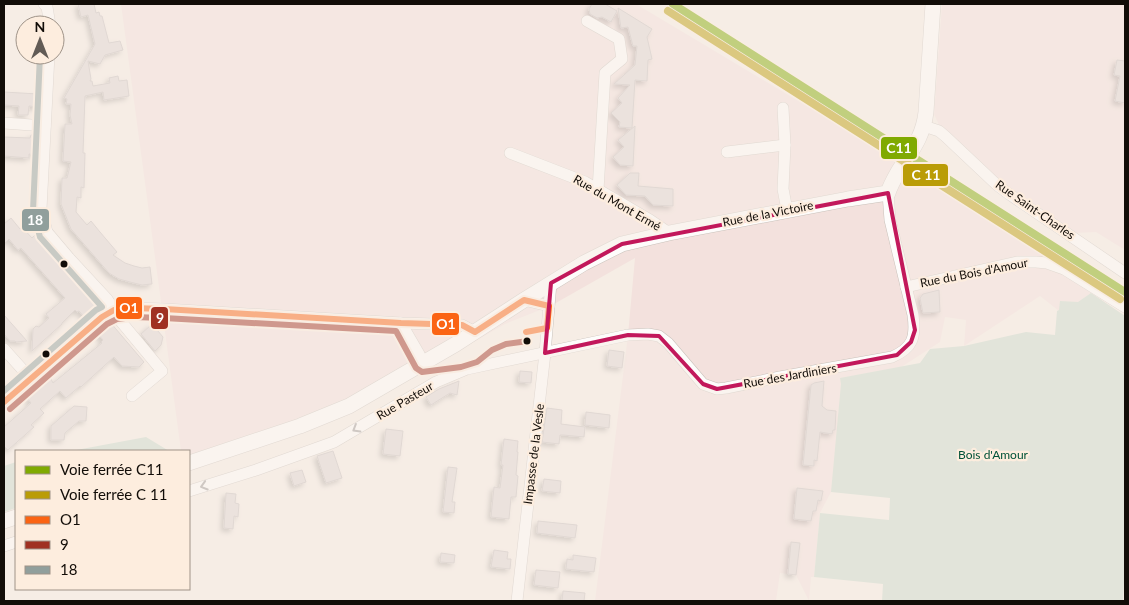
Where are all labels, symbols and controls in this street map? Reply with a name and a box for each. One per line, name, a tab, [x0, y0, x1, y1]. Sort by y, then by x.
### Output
north arrow	[15, 15, 65, 65]
text: N	[35, 18, 45, 35]
line badge: C11	[880, 136, 918, 160]
text: C11	[886, 139, 912, 156]
line badge: C 11	[902, 163, 949, 187]
text: C 11	[912, 166, 940, 183]
street label: Rue du Mont Ermé	[571, 171, 664, 234]
street label: Rue Saint-Charles	[993, 177, 1078, 243]
street label: Rue de la Victoire	[721, 197, 815, 230]
line badge: 18	[21, 208, 50, 232]
text: 18	[27, 211, 43, 228]
street label: Rue du Bois d'Amour	[919, 255, 1030, 290]
unlabelled marker	[59, 259, 69, 269]
line badge: O1	[115, 296, 143, 320]
text: O1	[119, 299, 139, 316]
line badge: 9	[150, 306, 169, 330]
text: 9	[156, 309, 164, 326]
line badge: O1	[431, 312, 460, 336]
text: O1	[436, 315, 456, 332]
unlabelled marker	[522, 336, 532, 346]
unlabelled marker	[41, 349, 51, 359]
street label: Rue des Jardiniers	[742, 360, 838, 391]
street label: Rue Pasteur	[374, 378, 436, 423]
street label: Impasse de la Vesle	[520, 403, 547, 505]
one-way arrow	[352, 423, 361, 433]
park label: Bois d'Amour	[958, 447, 1029, 462]
legend	[15, 450, 190, 590]
text: Voie ferrée C11	[60, 460, 164, 478]
one-way arrow	[200, 481, 208, 491]
text: Voie ferrée C 11	[60, 485, 167, 503]
text: O1	[60, 510, 81, 528]
text: 9	[60, 535, 69, 553]
text: 18	[60, 560, 77, 578]

